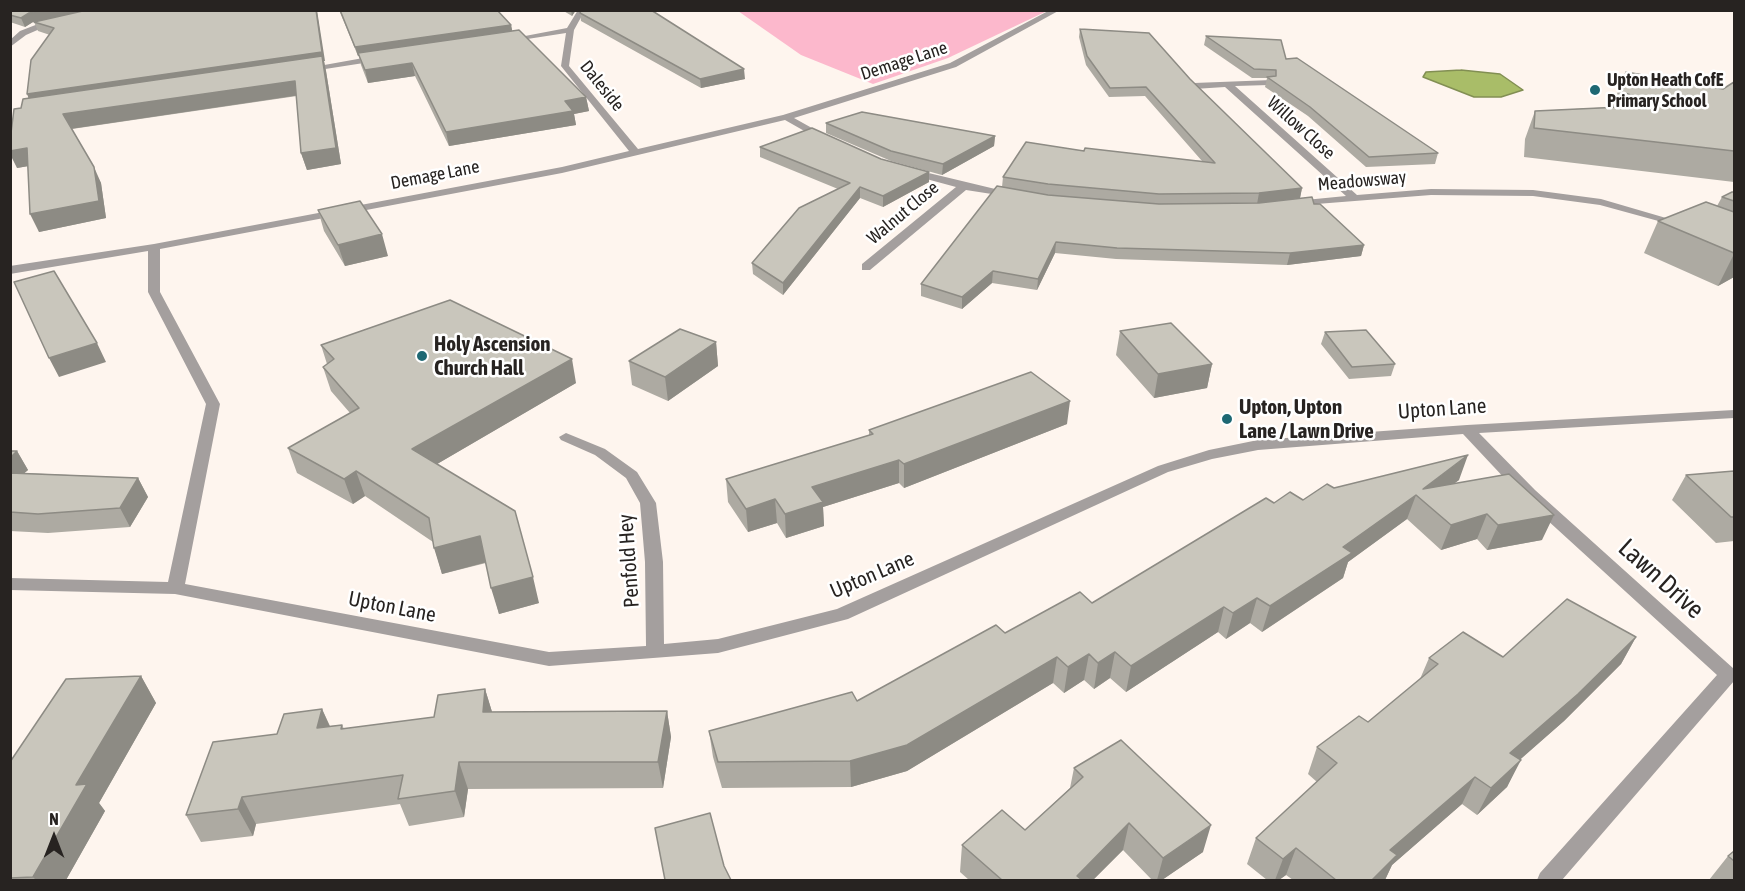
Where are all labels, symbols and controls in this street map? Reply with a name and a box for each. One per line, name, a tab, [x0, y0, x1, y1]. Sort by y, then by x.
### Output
street label: Demage Lane	[858, 37, 950, 85]
street label: Daleside	[575, 57, 629, 115]
place label: Upton Heath CofE Primary School	[1607, 69, 1723, 112]
marker: Upton Heath CofE Primary School	[1588, 83, 1602, 97]
street label: Willow Close	[1263, 92, 1339, 164]
street label: Demage Lane	[389, 156, 481, 194]
street label: Meadowsway	[1317, 166, 1407, 196]
street label: Walnut Close	[863, 177, 943, 249]
place label: Holy Ascension Church Hall	[434, 331, 550, 381]
marker: Holy Ascension Church Hall	[415, 349, 429, 363]
street label: Upton Lane	[1397, 393, 1487, 425]
place label: Upton, Upton Lane / Lawn Drive	[1239, 394, 1374, 444]
marker: Upton, Upton Lane / Lawn Drive	[1220, 412, 1234, 426]
street label: Penfold Hey	[613, 513, 645, 609]
street label: Lawn Drive	[1612, 533, 1710, 625]
street label: Upton Lane	[826, 546, 918, 604]
street label: Upton Lane	[346, 586, 438, 628]
north arrow	[24, 807, 84, 867]
text: N	[49, 810, 59, 828]

